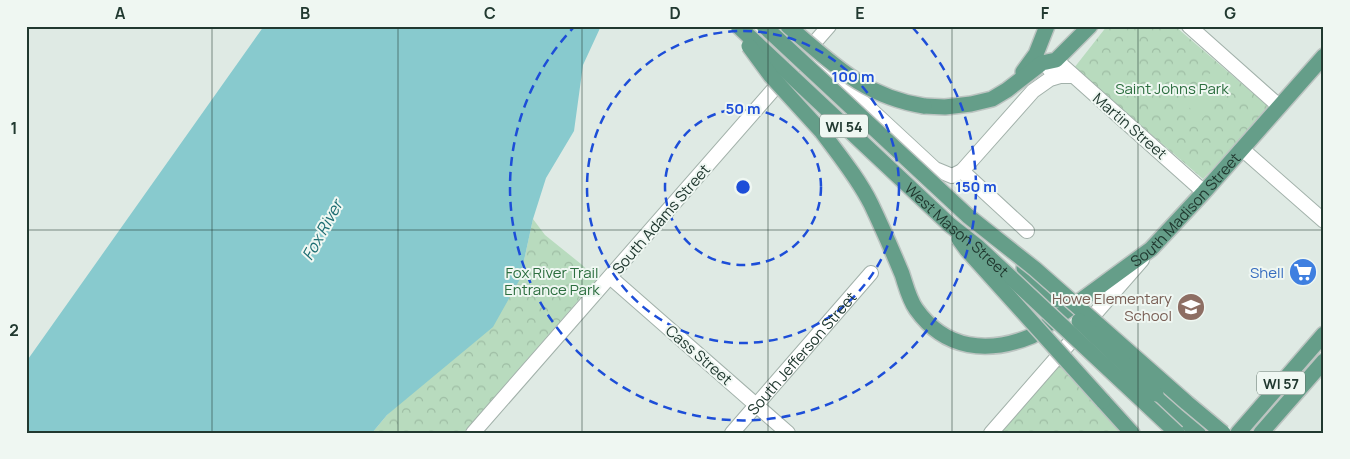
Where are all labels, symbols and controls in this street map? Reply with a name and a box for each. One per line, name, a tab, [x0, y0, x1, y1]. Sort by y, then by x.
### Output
text: A	[115, 2, 126, 24]
text: B	[300, 2, 310, 24]
text: C	[484, 2, 496, 24]
text: D	[669, 2, 681, 24]
text: E	[855, 2, 865, 24]
text: F	[1041, 2, 1050, 24]
text: G	[1224, 2, 1236, 24]
text: 100 m	[832, 66, 874, 87]
park label: Saint Johns Park	[1115, 78, 1229, 99]
street label: Martin Street	[1088, 88, 1172, 164]
text: 50 m	[725, 98, 761, 119]
road number: WI 54	[820, 114, 868, 138]
text: 1	[10, 117, 18, 139]
street label: South Madison Street	[1126, 148, 1245, 271]
street label: South Adams Street	[607, 160, 715, 278]
text: 150 m	[955, 176, 997, 197]
centre of rings	[734, 178, 752, 196]
street label: West Mason Street	[900, 178, 1014, 281]
water label: Fox River	[296, 194, 349, 264]
supermarket icon: Shell	[1288, 257, 1318, 287]
park label: Fox River Trail Entrance Park	[504, 262, 600, 300]
place label: Shell	[1250, 262, 1284, 283]
street label: South Jefferson Street	[742, 287, 861, 419]
place label: Howe Elementary School	[1052, 288, 1172, 326]
school or university icon: Howe Elementary School	[1176, 292, 1206, 322]
text: 2	[9, 319, 19, 341]
street label: Cass Street	[661, 320, 737, 390]
road number: WI 57	[1257, 372, 1305, 394]

